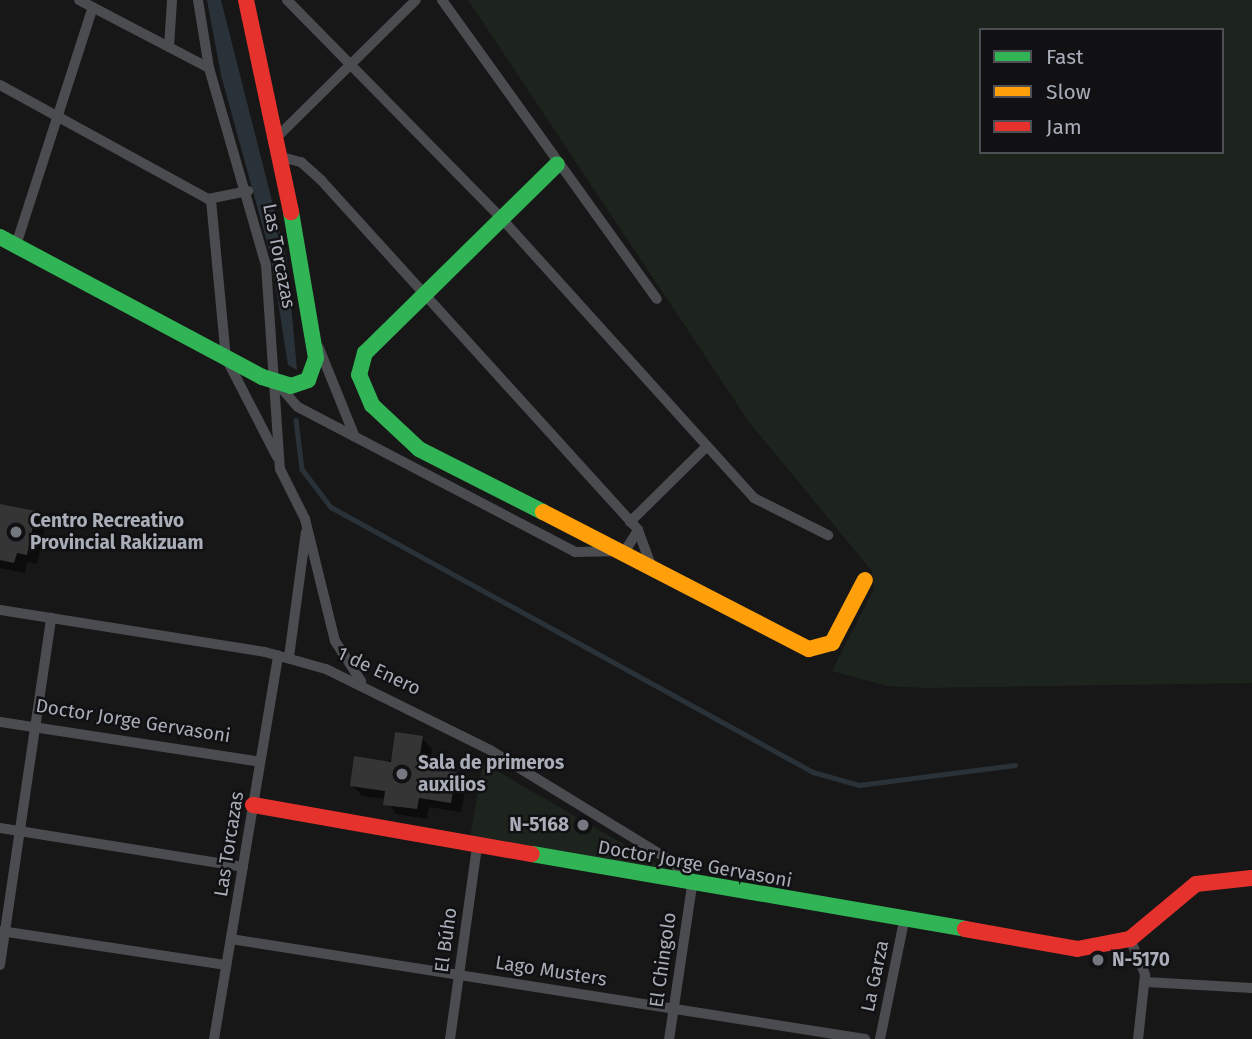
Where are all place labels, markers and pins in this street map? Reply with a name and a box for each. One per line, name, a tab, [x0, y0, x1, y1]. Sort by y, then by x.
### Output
place label: Centro Recreativo Provincial Rakizuam	[30, 510, 204, 554]
marker: Centro Recreativo Provincial Rakizuam	[8, 524, 24, 540]
place label: Sala de primeros auxilios	[418, 752, 564, 796]
marker: Sala de primeros auxilios	[392, 764, 412, 784]
place label: N-5168	[509, 814, 569, 836]
marker: N-5168	[575, 817, 591, 833]
place label: N-5170	[1112, 949, 1170, 971]
marker: N-5170	[1090, 952, 1106, 968]

